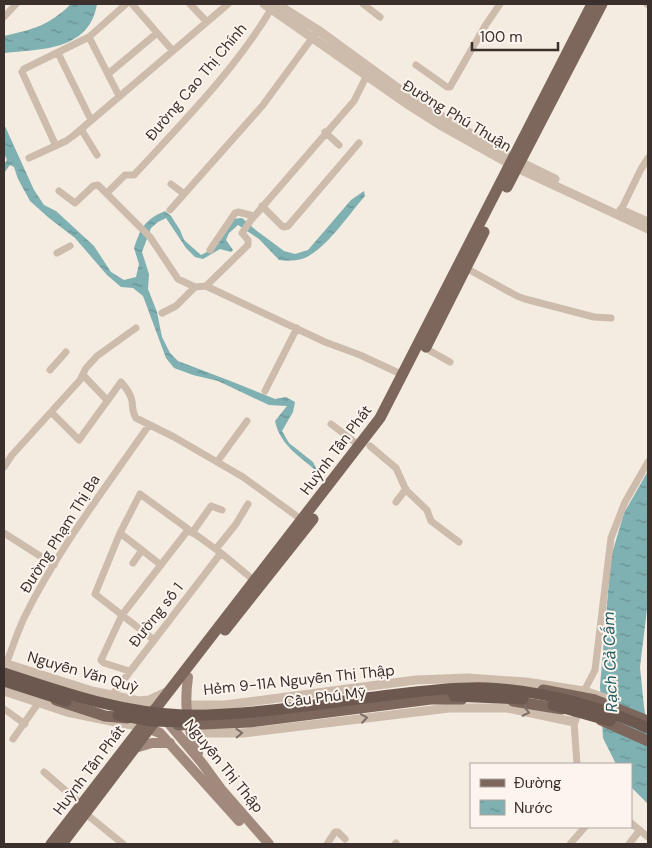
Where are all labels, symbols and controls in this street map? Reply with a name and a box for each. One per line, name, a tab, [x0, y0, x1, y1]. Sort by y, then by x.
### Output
street label: Đường Cao Thị Chính	[141, 19, 251, 145]
scale bar	[472, 20, 558, 52]
text: 100 m	[480, 27, 523, 47]
street label: Đường Phú Thuận	[399, 75, 515, 157]
street label: Huỳnh Tấn Phát	[296, 401, 376, 499]
street label: Đường Phạm Thị Ba	[15, 471, 105, 597]
street label: Đường số 1	[125, 579, 187, 651]
water label: Rạch Cả Cấm	[598, 611, 622, 713]
street label: Nguyễn Văn Quỳ	[25, 647, 141, 698]
street label: Hẻm 9-11A Nguyễn Thị Thập	[202, 660, 396, 700]
street label: Cầu Phú Mỹ	[283, 682, 368, 712]
one-way arrow	[521, 706, 530, 717]
one-way arrow	[360, 713, 368, 724]
street label: Nguyễn Thị Thập	[180, 715, 268, 817]
street label: Huỳnh Tấn Phát	[49, 721, 129, 819]
one-way arrow	[235, 727, 243, 738]
legend	[470, 763, 632, 828]
text: Đường	[514, 773, 562, 793]
text: Nước	[514, 798, 553, 818]

